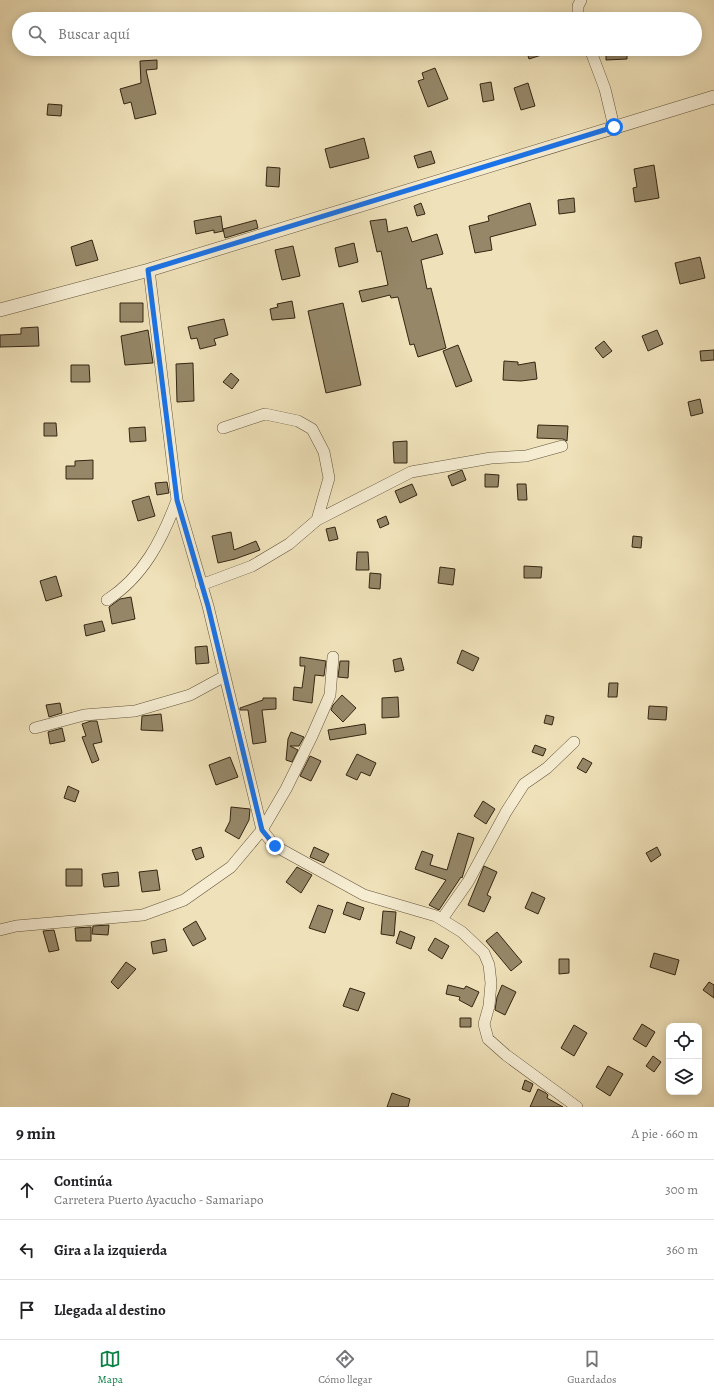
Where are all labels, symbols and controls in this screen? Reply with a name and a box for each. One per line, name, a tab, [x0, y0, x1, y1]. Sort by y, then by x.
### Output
search box	[12, 12, 702, 56]
icon: search	[26, 23, 48, 45]
text: Buscar aquí	[58, 24, 130, 44]
route start	[605, 118, 623, 136]
route end	[266, 837, 284, 855]
map controls	[666, 1023, 702, 1095]
button: locate	[666, 1023, 702, 1059]
button: layers	[666, 1059, 702, 1095]
text: 9 min	[16, 1122, 56, 1145]
text: A pie · 660 m	[631, 1125, 698, 1142]
text: Continúa	[54, 1171, 112, 1191]
icon: ahead	[16, 1179, 38, 1201]
text: 300 m	[665, 1181, 698, 1198]
text: Carretera Puerto Ayacucho - Samariapo	[54, 1191, 263, 1208]
icon: left	[16, 1239, 38, 1261]
text: Gira a la izquierda	[54, 1240, 167, 1260]
text: 360 m	[666, 1241, 698, 1258]
icon: arrive	[16, 1299, 38, 1321]
text: Llegada al destino	[54, 1300, 166, 1320]
tab: Mapa	[98, 1348, 123, 1387]
tab: Cómo llegar	[318, 1348, 372, 1387]
tab: Guardados	[567, 1348, 616, 1387]

